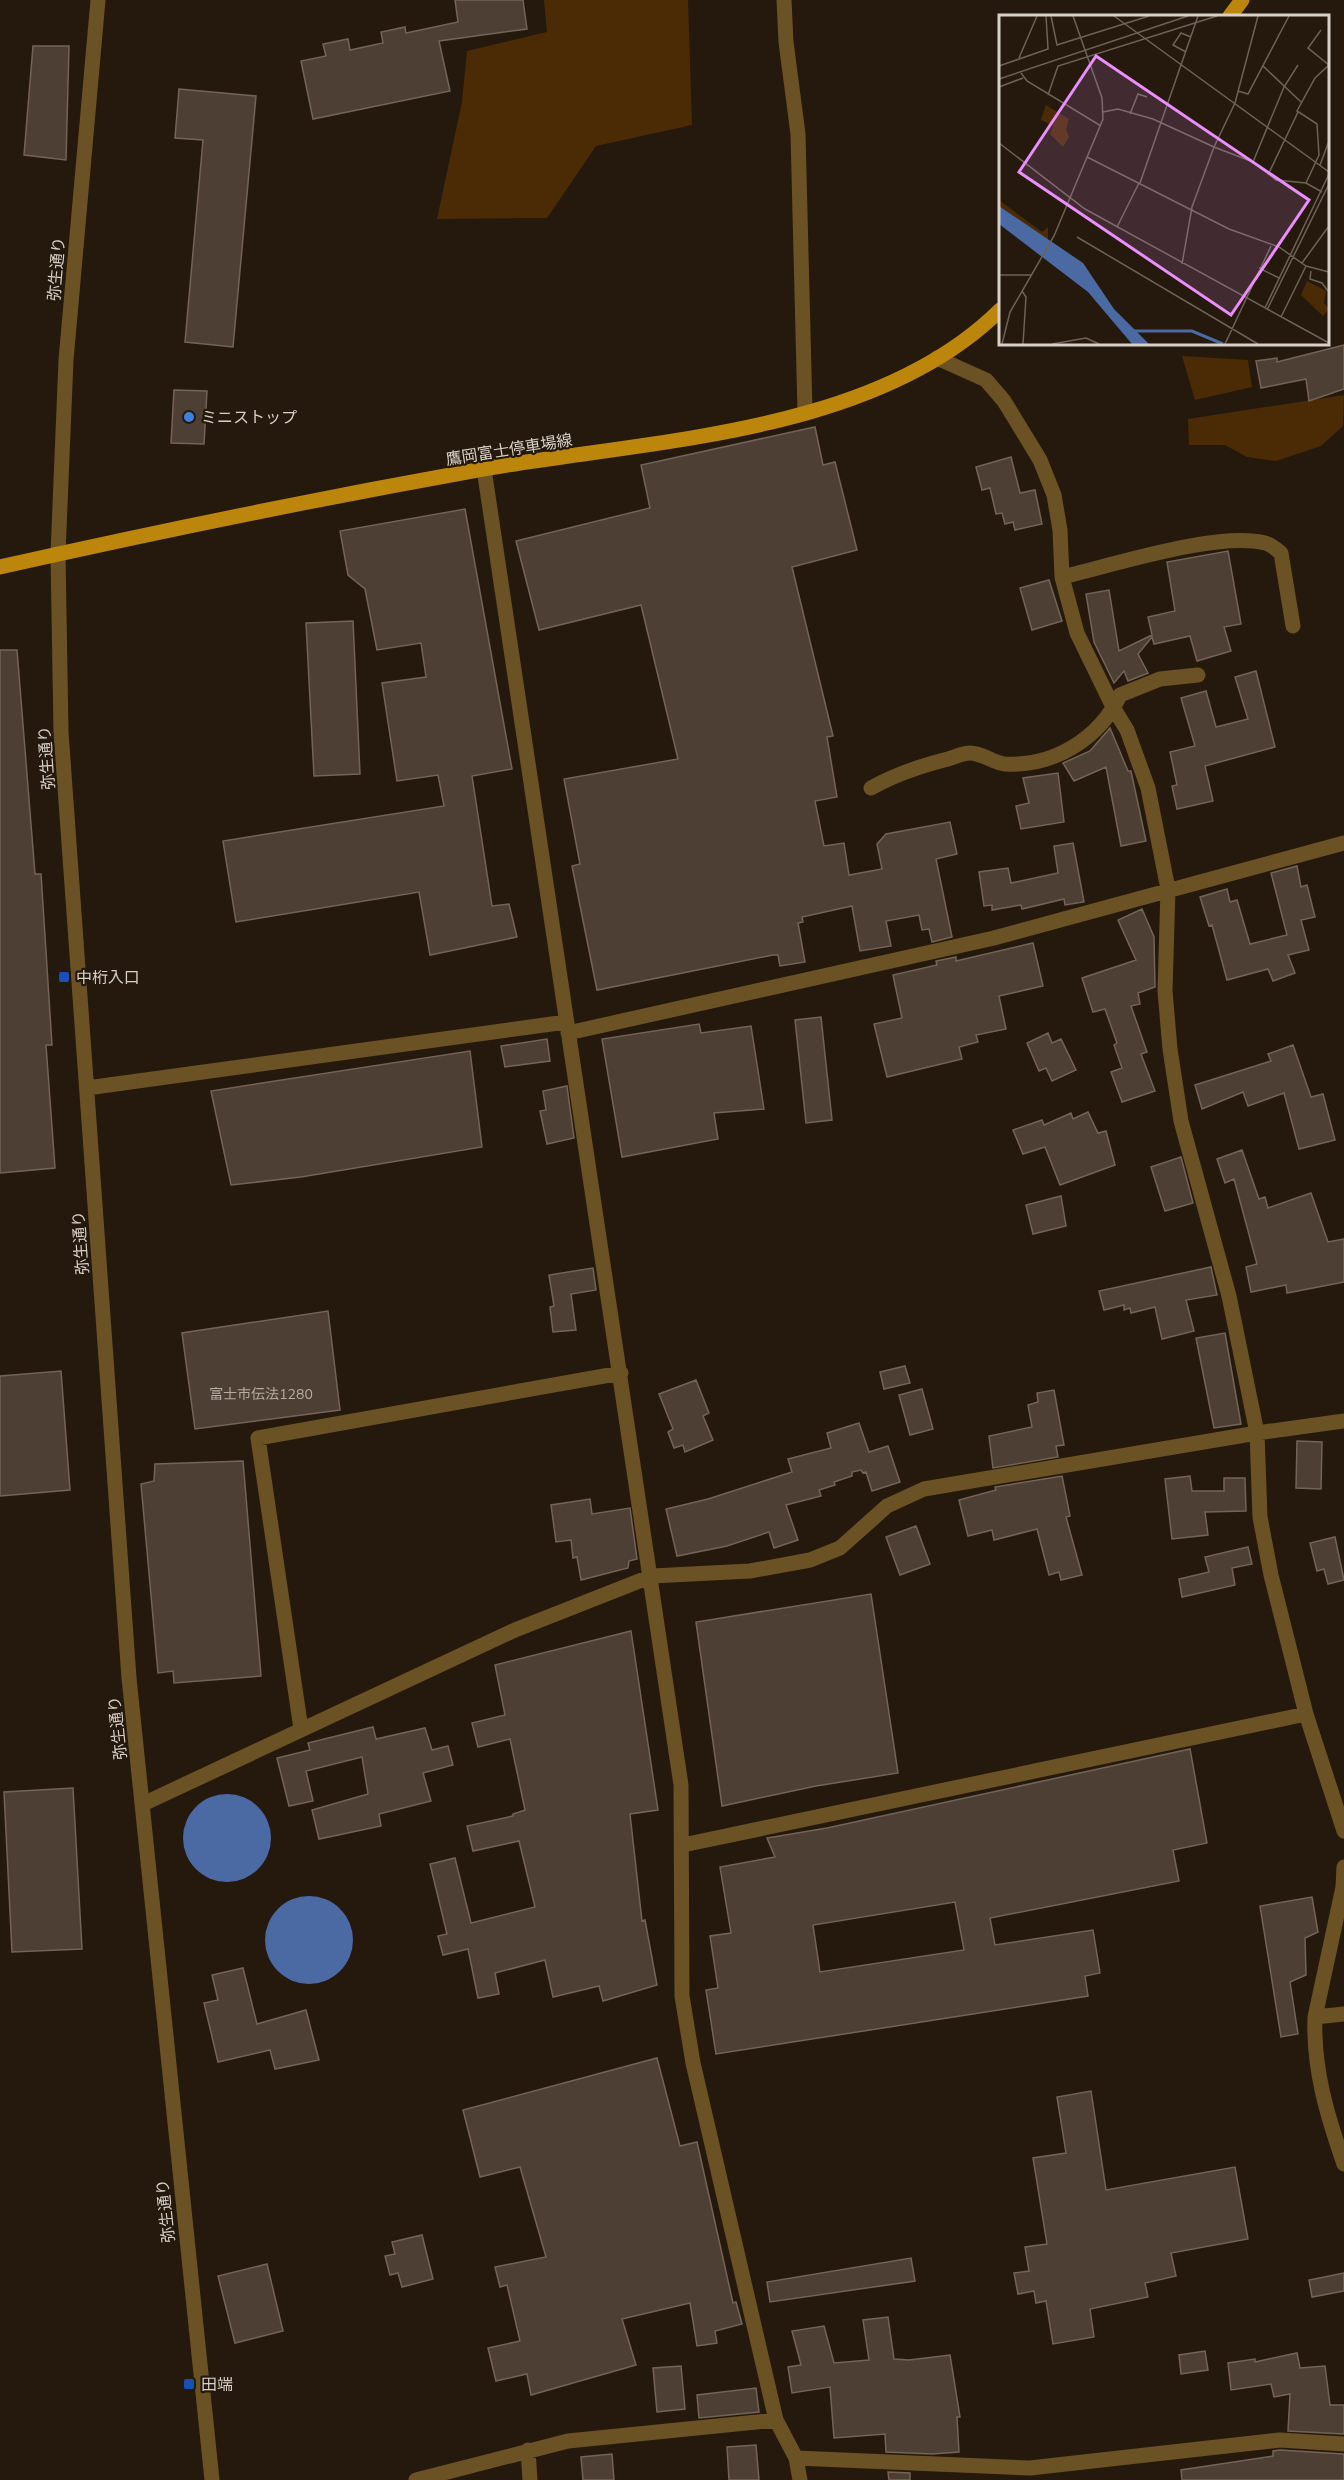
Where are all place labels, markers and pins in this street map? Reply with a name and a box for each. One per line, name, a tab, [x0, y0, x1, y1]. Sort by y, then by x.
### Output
place label: ミニストップ	[201, 407, 297, 429]
marker: ミニストップ	[182, 410, 196, 424]
place label: 中桁入口	[76, 967, 140, 989]
marker: 中桁入口	[57, 970, 71, 984]
place label: 田端	[201, 2374, 233, 2396]
marker: 田端	[182, 2377, 196, 2391]

